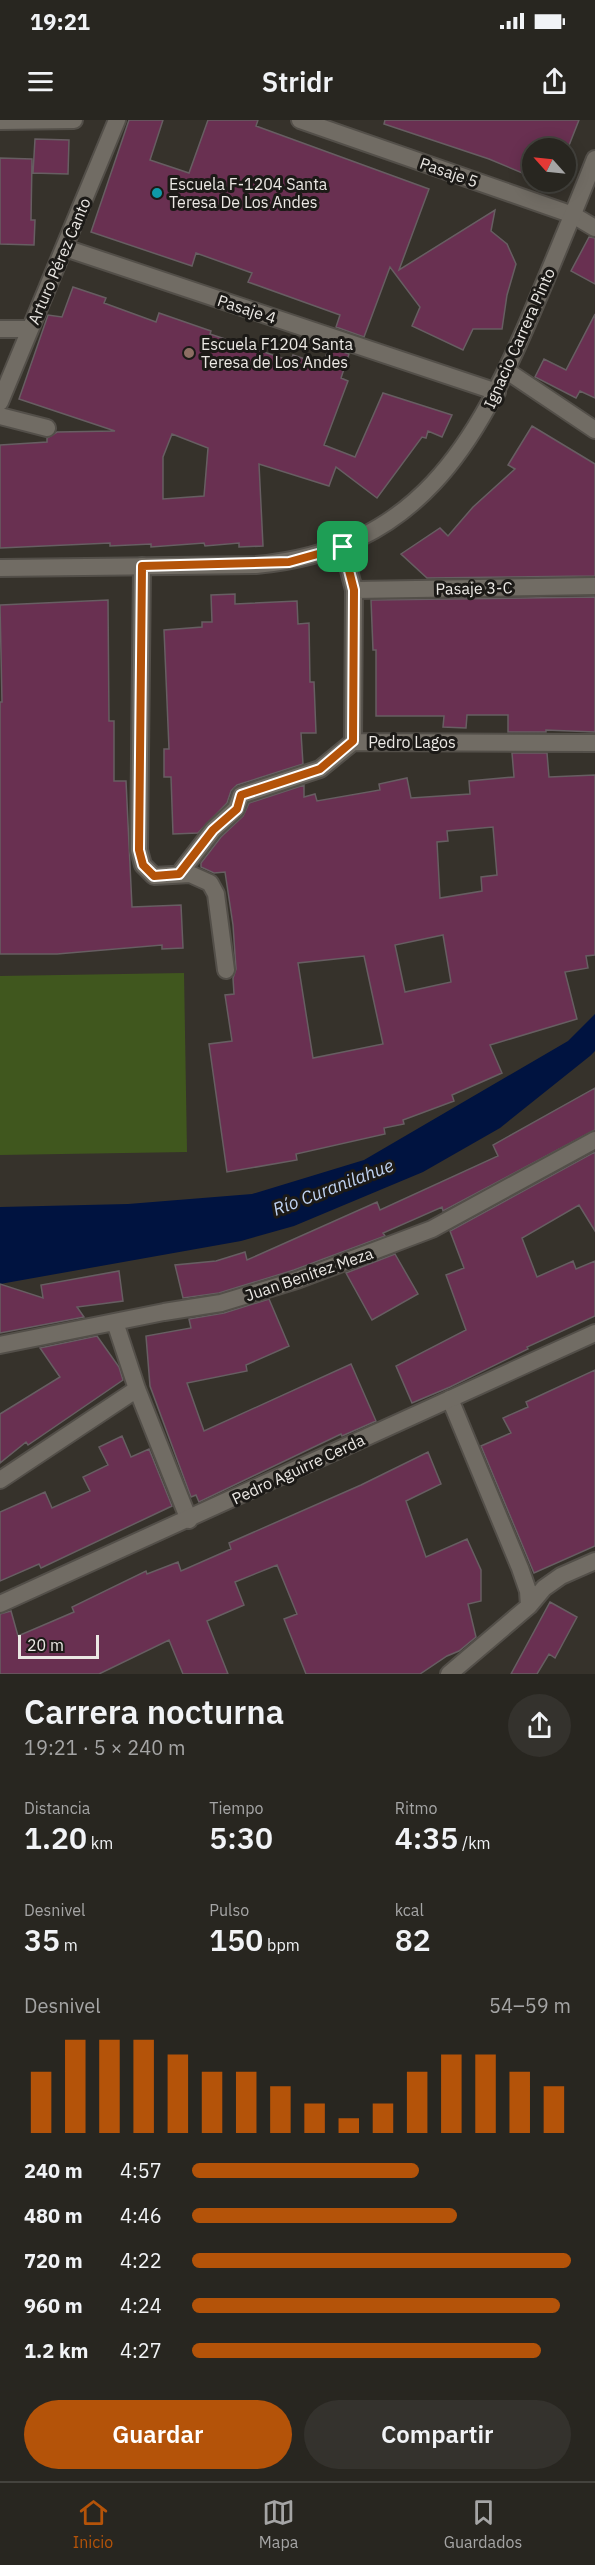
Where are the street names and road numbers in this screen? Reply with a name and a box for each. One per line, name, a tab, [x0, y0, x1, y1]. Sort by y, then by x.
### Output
street label: Pasaje 5	[417, 153, 481, 191]
street label: Arturo Pérez Canto	[23, 195, 95, 327]
street label: Ignacio Carrera Pinto	[479, 265, 559, 411]
street label: Pasaje 4	[215, 290, 279, 328]
street label: Pasaje 3-C	[435, 577, 513, 599]
street label: Pedro Lagos	[368, 732, 456, 752]
street label: Juan Benítez Meza	[242, 1243, 376, 1305]
street label: Pedro Aguirre Cerda	[228, 1429, 368, 1509]

